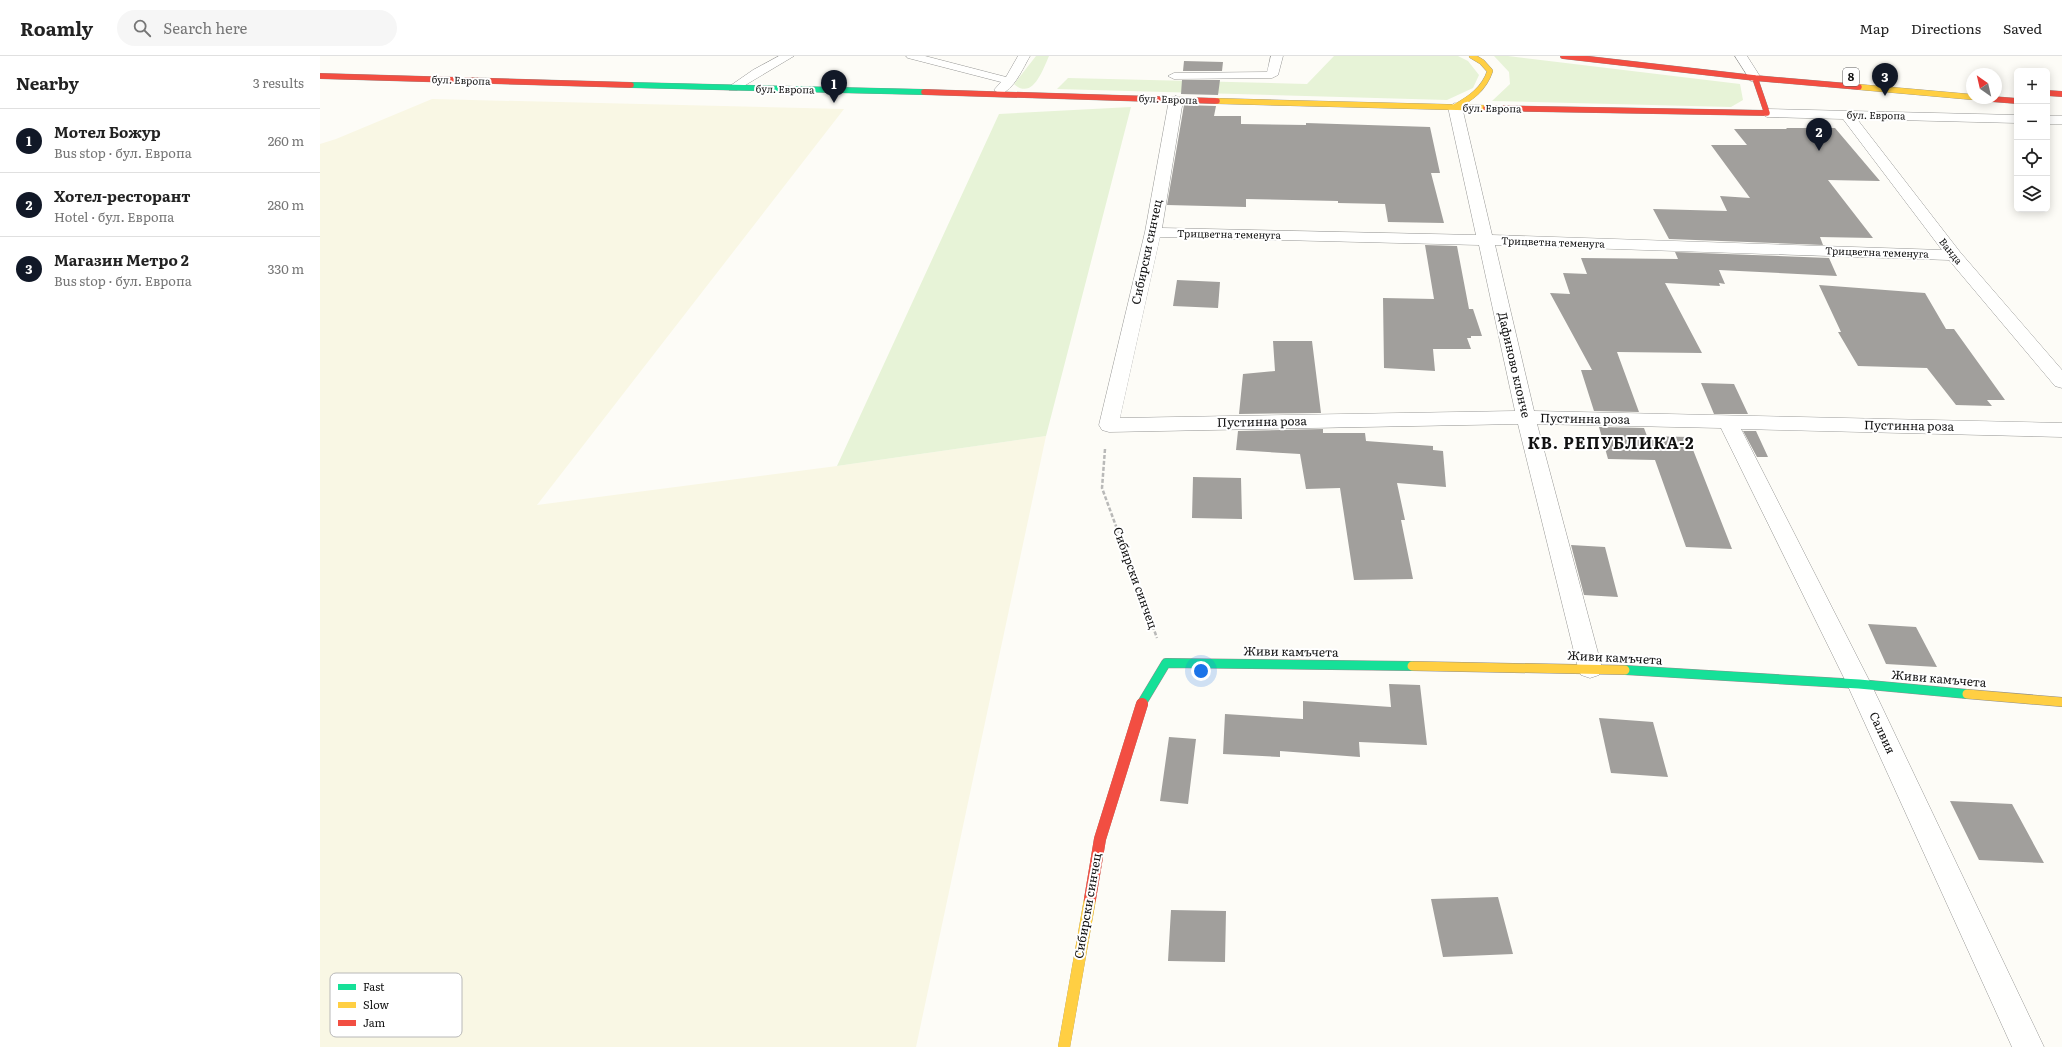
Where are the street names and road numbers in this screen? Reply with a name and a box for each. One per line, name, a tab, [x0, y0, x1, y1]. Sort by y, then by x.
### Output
road number: 8	[1843, 68, 1859, 86]
street label: бул. Европа	[431, 71, 491, 88]
street label: бул. Европа	[755, 80, 815, 97]
street label: бул. Европа	[1138, 90, 1198, 107]
street label: бул. Европа	[1462, 99, 1522, 116]
street label: бул. Европа	[1846, 106, 1906, 123]
street label: Сибирски синчец	[1126, 198, 1166, 306]
street label: Трицветна теменуга	[1177, 225, 1282, 242]
street label: Трицветна теменуга	[1501, 232, 1606, 251]
street label: Ванда	[1936, 234, 1967, 268]
street label: Трицветна теменуга	[1825, 242, 1930, 261]
street label: Дафиново клонче	[1494, 310, 1536, 419]
street label: Пустинна роза	[1540, 408, 1631, 428]
street label: Пустинна роза	[1217, 411, 1308, 431]
street label: Пустинна роза	[1864, 415, 1955, 435]
street label: Сибирски синчец	[1109, 524, 1163, 631]
street label: Живи камъчета	[1243, 641, 1339, 661]
street label: Живи камъчета	[1567, 646, 1664, 669]
street label: Живи камъчета	[1891, 665, 1988, 691]
street label: Салвия	[1865, 709, 1900, 757]
street label: Сибирски синчец	[1069, 852, 1105, 960]

